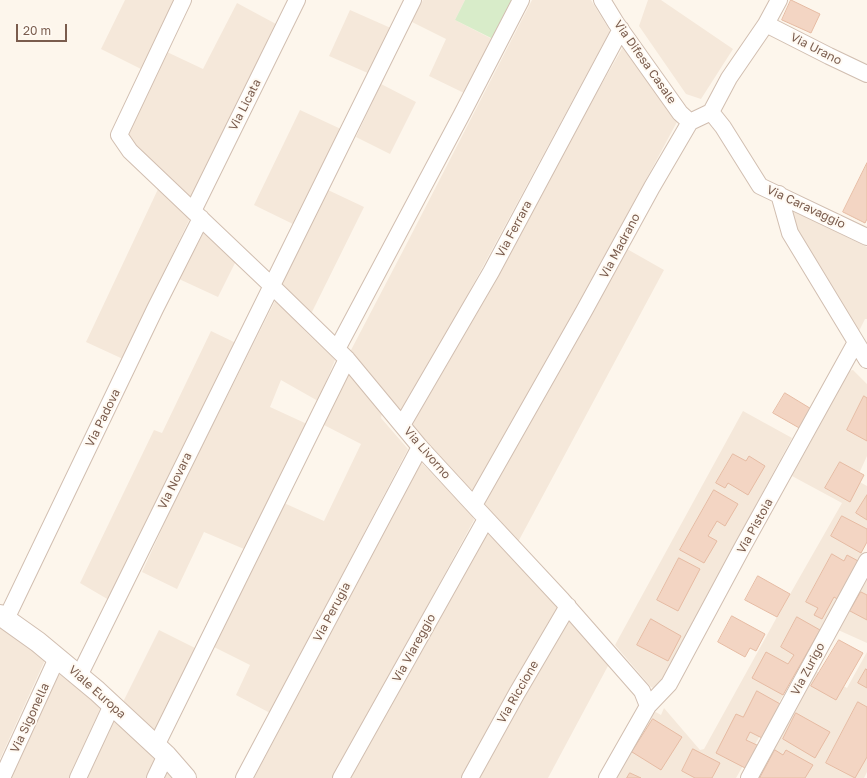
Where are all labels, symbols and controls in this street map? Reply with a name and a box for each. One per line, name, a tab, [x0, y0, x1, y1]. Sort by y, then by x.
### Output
scale bar	[18, 16, 69, 42]
street label: Via Difesa Casale	[611, 17, 679, 107]
text: 20 m	[23, 23, 51, 38]
street label: Via Urano	[788, 30, 844, 68]
street label: Via Licata	[226, 77, 264, 133]
street label: Via Caravaggio	[764, 182, 848, 232]
street label: Via Ferrara	[493, 198, 535, 260]
street label: Via Madrano	[597, 211, 643, 281]
street label: Via Padova	[83, 387, 123, 449]
street label: Via Livorno	[401, 424, 453, 482]
street label: Via Novara	[155, 450, 195, 512]
street label: Via Pistoia	[734, 496, 776, 556]
street label: Via Perugia	[310, 580, 354, 644]
street label: Via Viareggio	[389, 611, 439, 685]
street label: Via Zurigo	[788, 640, 828, 698]
street label: Via Riccione	[494, 658, 542, 726]
street label: Viale Europa	[65, 662, 129, 722]
street label: Via Sigonella	[8, 681, 52, 755]

